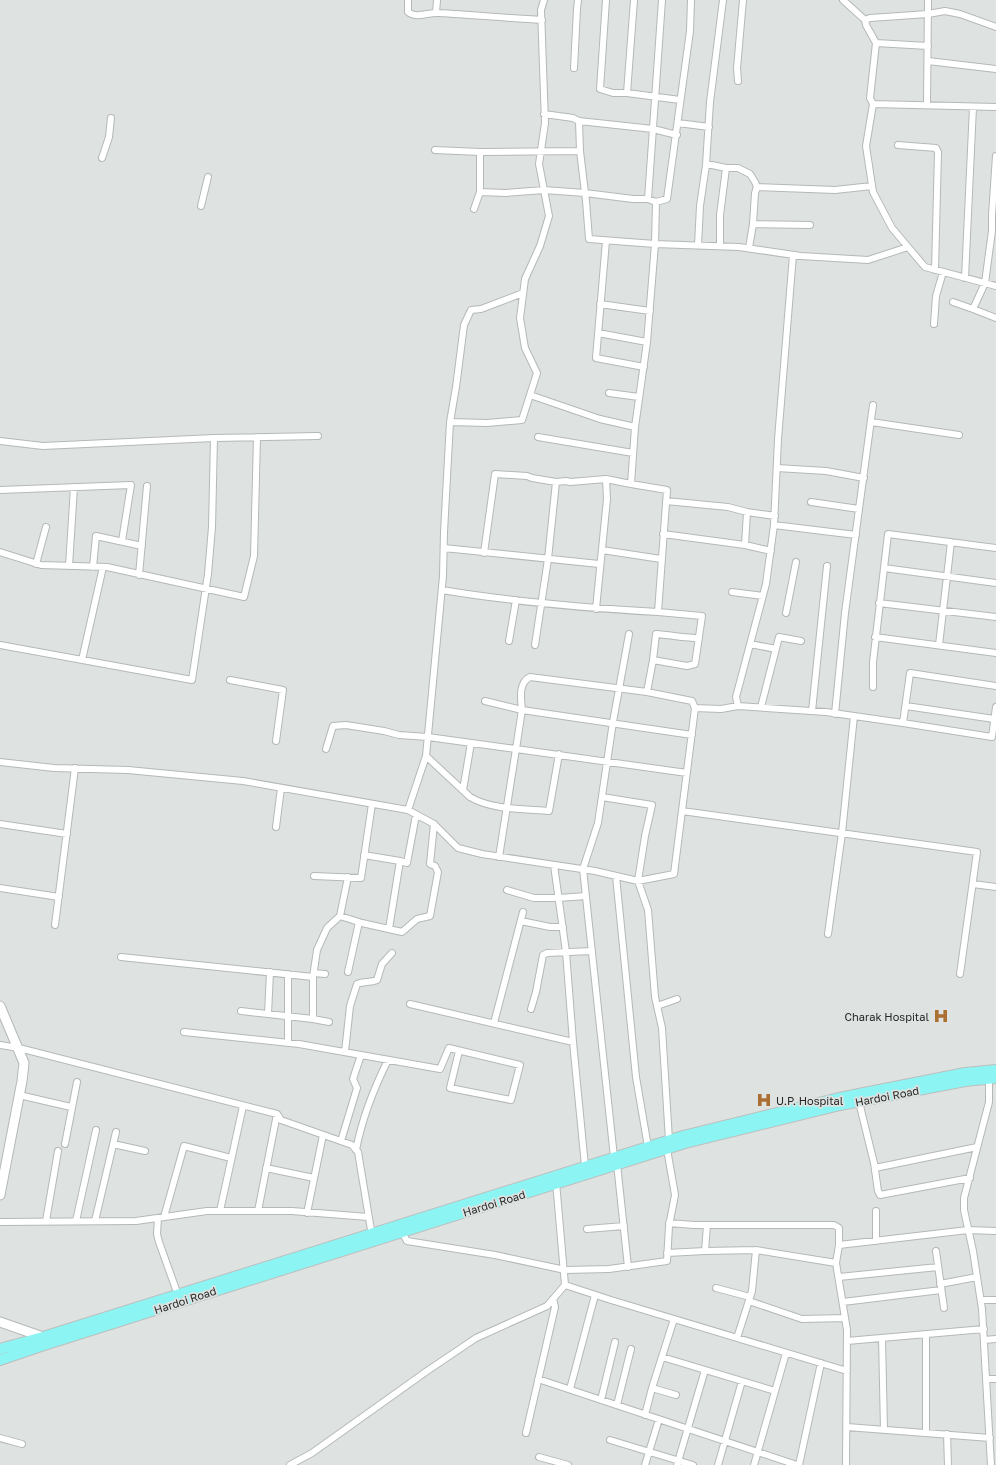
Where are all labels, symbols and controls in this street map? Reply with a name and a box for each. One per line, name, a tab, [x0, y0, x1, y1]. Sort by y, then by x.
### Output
hospital icon: Charak Hospital	[932, 1007, 950, 1025]
place label: Charak Hospital	[845, 1010, 929, 1023]
street label: Hardoi Road	[854, 1083, 920, 1109]
hospital icon: U.P. Hospital	[755, 1091, 773, 1109]
place label: U.P. Hospital	[776, 1094, 844, 1107]
street label: Hardoi Road	[461, 1187, 527, 1219]
street label: Hardoi Road	[152, 1284, 218, 1316]

